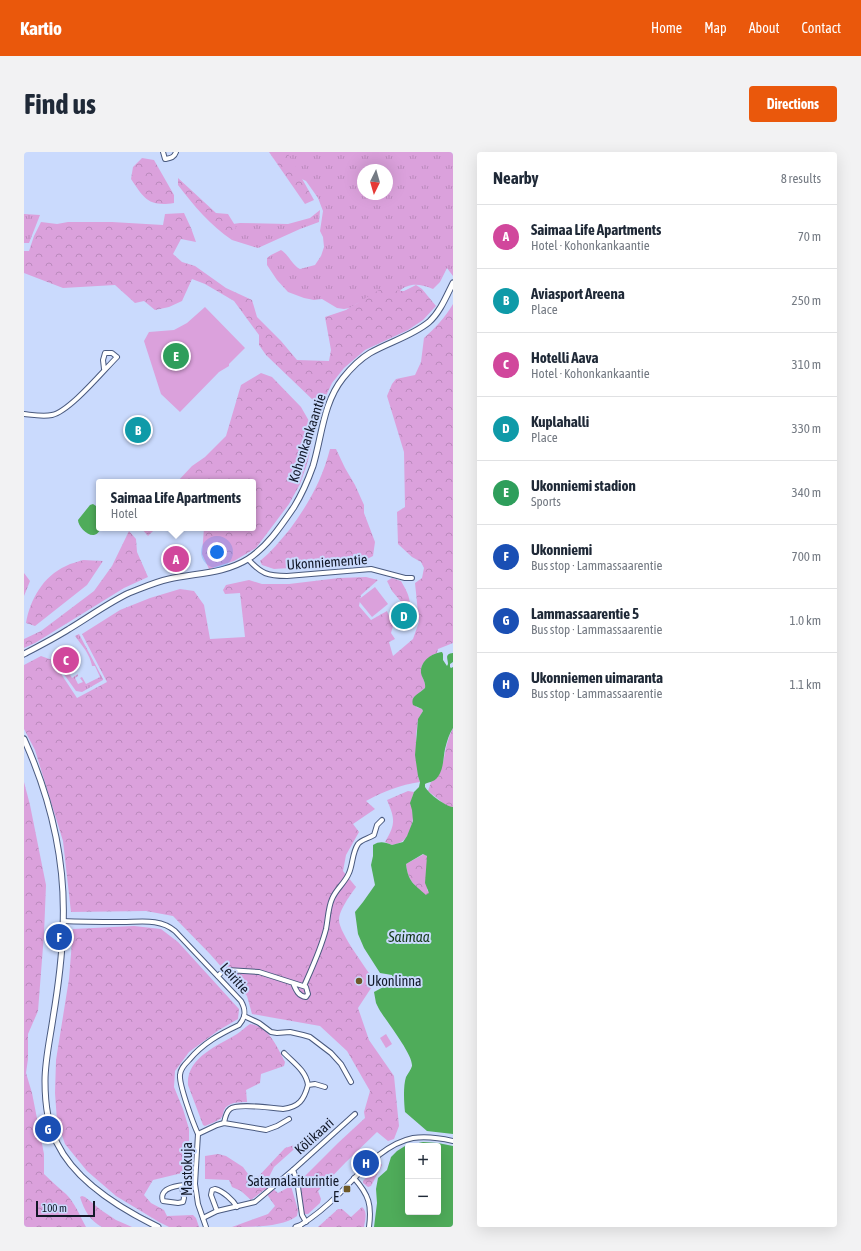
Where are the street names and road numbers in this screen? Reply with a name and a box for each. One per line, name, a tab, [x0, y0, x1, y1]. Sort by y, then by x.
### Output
street label: Kohonkankaantie	[285, 392, 329, 484]
street label: Ukonniementie	[286, 551, 368, 573]
street label: Leiritie	[217, 959, 253, 997]
street label: Kölikaari	[291, 1114, 337, 1158]
street label: Mastokuja	[179, 1142, 195, 1196]

